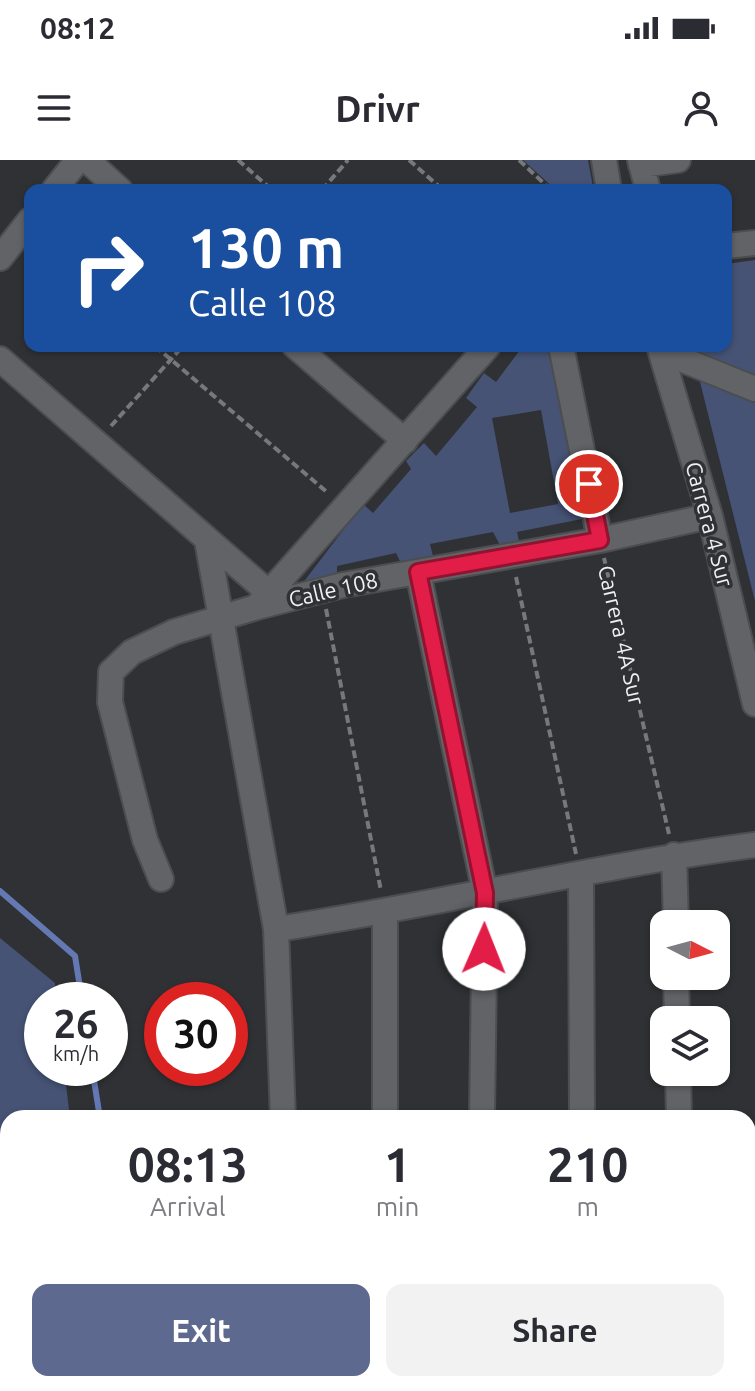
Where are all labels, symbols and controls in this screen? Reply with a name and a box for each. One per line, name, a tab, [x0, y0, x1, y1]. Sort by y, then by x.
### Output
text: 08:12	[40, 11, 115, 45]
icon: menu	[32, 86, 76, 130]
icon: person	[679, 86, 723, 130]
text: Drivr	[335, 88, 420, 129]
icon: right	[56, 216, 160, 320]
text: 130 m	[188, 216, 344, 279]
text: Calle 108	[188, 282, 337, 323]
pin	[555, 450, 623, 518]
street label: Carrera 4 Sur	[681, 459, 739, 590]
icon: arrive	[567, 462, 611, 506]
street label: Carrera 4A Sur	[594, 563, 650, 708]
street label: Calle 108	[286, 567, 380, 611]
position arrow	[442, 907, 526, 991]
north arrow	[650, 910, 730, 990]
map controls	[650, 910, 730, 1086]
speed limit sign: 30	[144, 982, 248, 1086]
text: 26	[53, 1001, 99, 1046]
button: layers	[650, 1006, 730, 1086]
text: km/h	[53, 1042, 99, 1065]
text: 08:13	[128, 1137, 248, 1191]
text: 1	[384, 1137, 411, 1191]
text: 210	[547, 1137, 628, 1191]
text: Arrival	[150, 1192, 226, 1221]
text: min	[376, 1192, 419, 1221]
text: m	[576, 1192, 599, 1221]
button: Exit	[32, 1284, 370, 1376]
button: Share	[386, 1284, 724, 1376]

